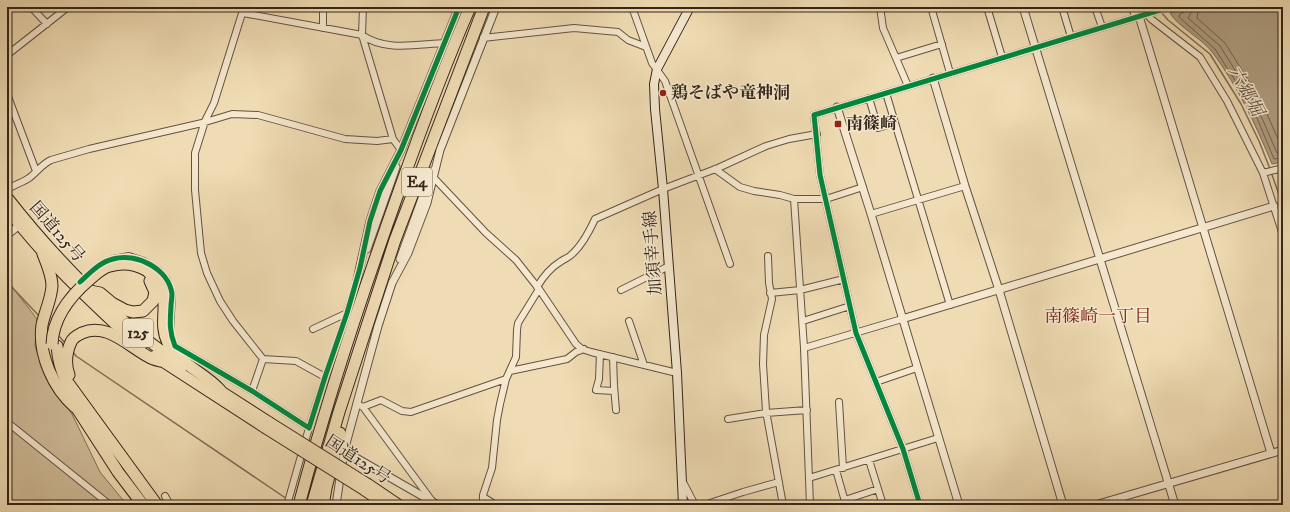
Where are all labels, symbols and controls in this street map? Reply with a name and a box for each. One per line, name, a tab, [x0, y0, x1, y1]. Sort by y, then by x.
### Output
water label: 六郷堀	[1222, 62, 1269, 123]
place label: 鶏そばや竜神洞	[671, 82, 790, 104]
marker: 鶏そばや竜神洞	[658, 88, 668, 98]
place label: 南篠崎	[846, 113, 897, 135]
marker: 南篠崎	[833, 119, 843, 129]
road number: E4	[402, 168, 432, 196]
street label: 国道125号	[24, 197, 90, 267]
street label: 加須幸手線	[639, 210, 667, 296]
district label: 南篠崎一丁目	[1044, 306, 1152, 328]
road number: 125	[123, 319, 153, 347]
street label: 国道125号	[321, 431, 395, 489]

